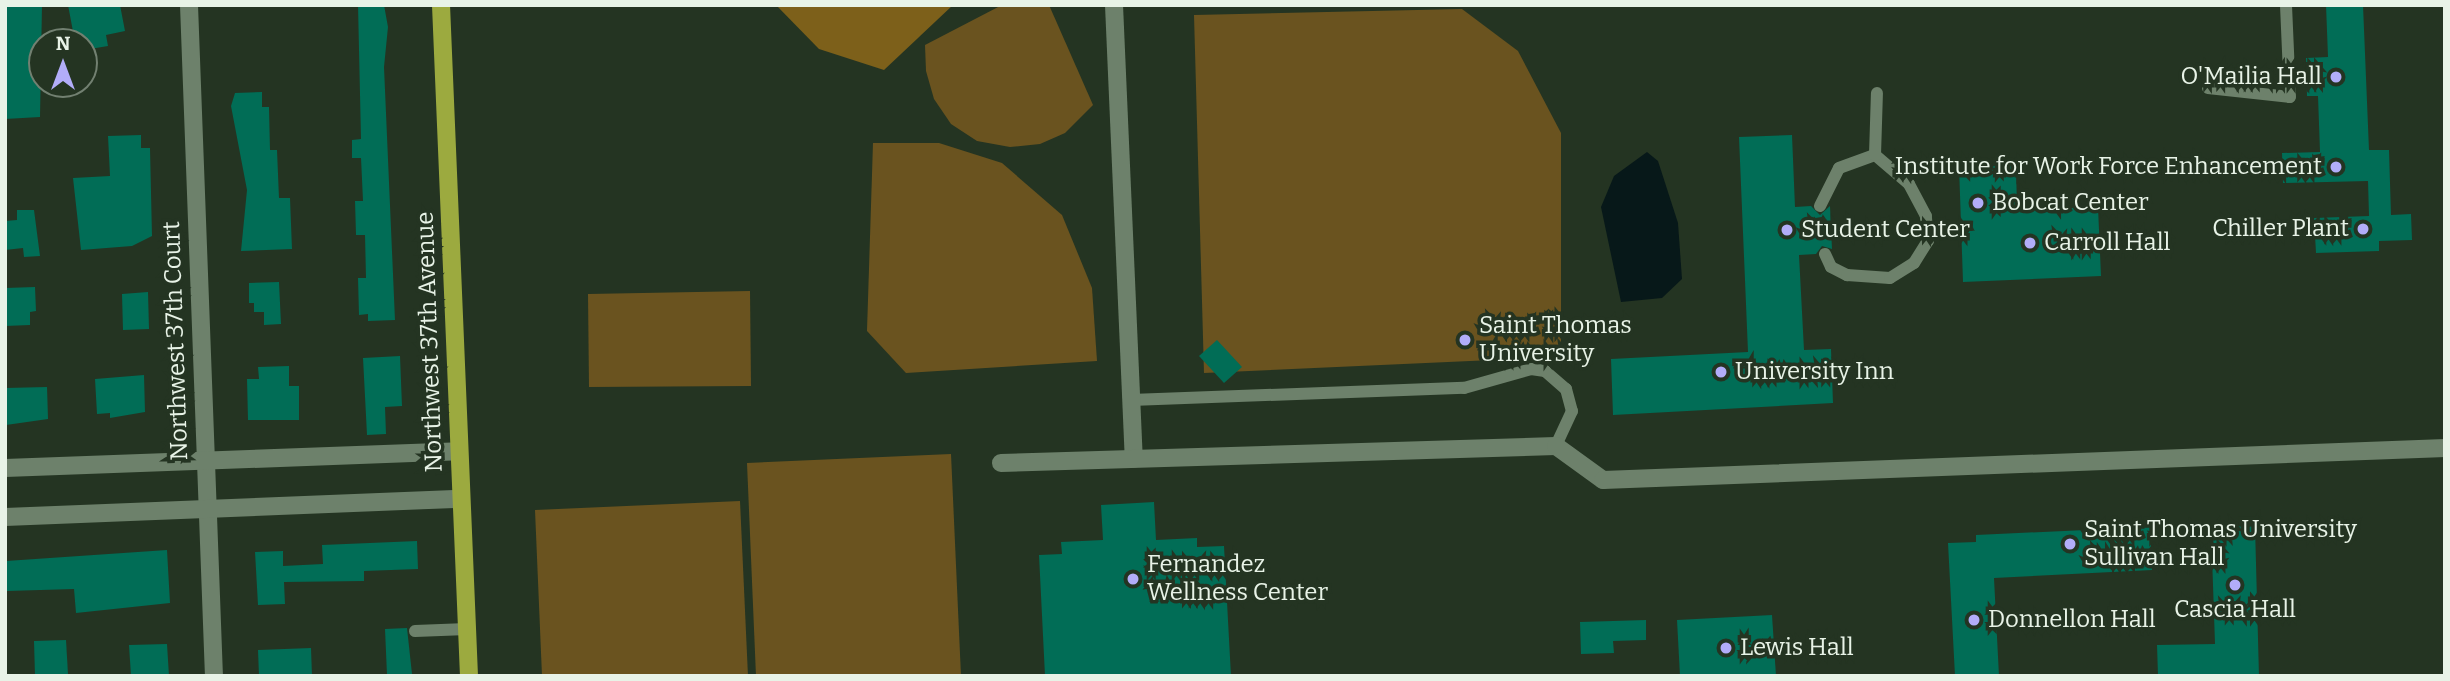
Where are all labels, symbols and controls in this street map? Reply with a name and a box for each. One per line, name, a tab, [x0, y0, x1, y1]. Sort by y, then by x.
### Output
north arrow	[28, 28, 98, 98]
text: N	[56, 32, 70, 55]
place label: O'Mailia Hall	[2180, 63, 2322, 91]
marker: O'Mailia Hall	[2328, 69, 2344, 85]
place label: Institute for Work Force Enhancement	[1895, 153, 2322, 181]
marker: Institute for Work Force Enhancement	[2328, 159, 2344, 175]
place label: Bobcat Center	[1992, 189, 2149, 217]
marker: Bobcat Center	[1970, 195, 1986, 211]
street label: Northwest 37th Avenue	[411, 211, 449, 473]
place label: Chiller Plant	[2212, 215, 2349, 243]
place label: Student Center	[1801, 216, 1970, 244]
street label: Northwest 37th Court	[157, 221, 195, 461]
marker: Chiller Plant	[2355, 221, 2371, 237]
marker: Student Center	[1779, 222, 1795, 238]
place label: Carroll Hall	[2044, 229, 2171, 257]
marker: Carroll Hall	[2022, 235, 2038, 251]
place label: Saint Thomas University	[1479, 312, 1632, 368]
marker: Saint Thomas University	[1457, 332, 1473, 348]
place label: University Inn	[1735, 358, 1894, 386]
marker: University Inn	[1713, 364, 1729, 380]
place label: Saint Thomas University Sullivan Hall	[2084, 516, 2357, 572]
marker: Saint Thomas University Sullivan Hall	[2062, 536, 2078, 552]
place label: Fernandez Wellness Center	[1147, 551, 1328, 607]
marker: Fernandez Wellness Center	[1125, 571, 1141, 587]
marker: Cascia Hall	[2227, 577, 2243, 593]
place label: Cascia Hall	[2174, 596, 2296, 624]
place label: Donnellon Hall	[1988, 606, 2156, 634]
marker: Donnellon Hall	[1966, 612, 1982, 628]
place label: Lewis Hall	[1740, 634, 1854, 662]
marker: Lewis Hall	[1718, 640, 1734, 656]

